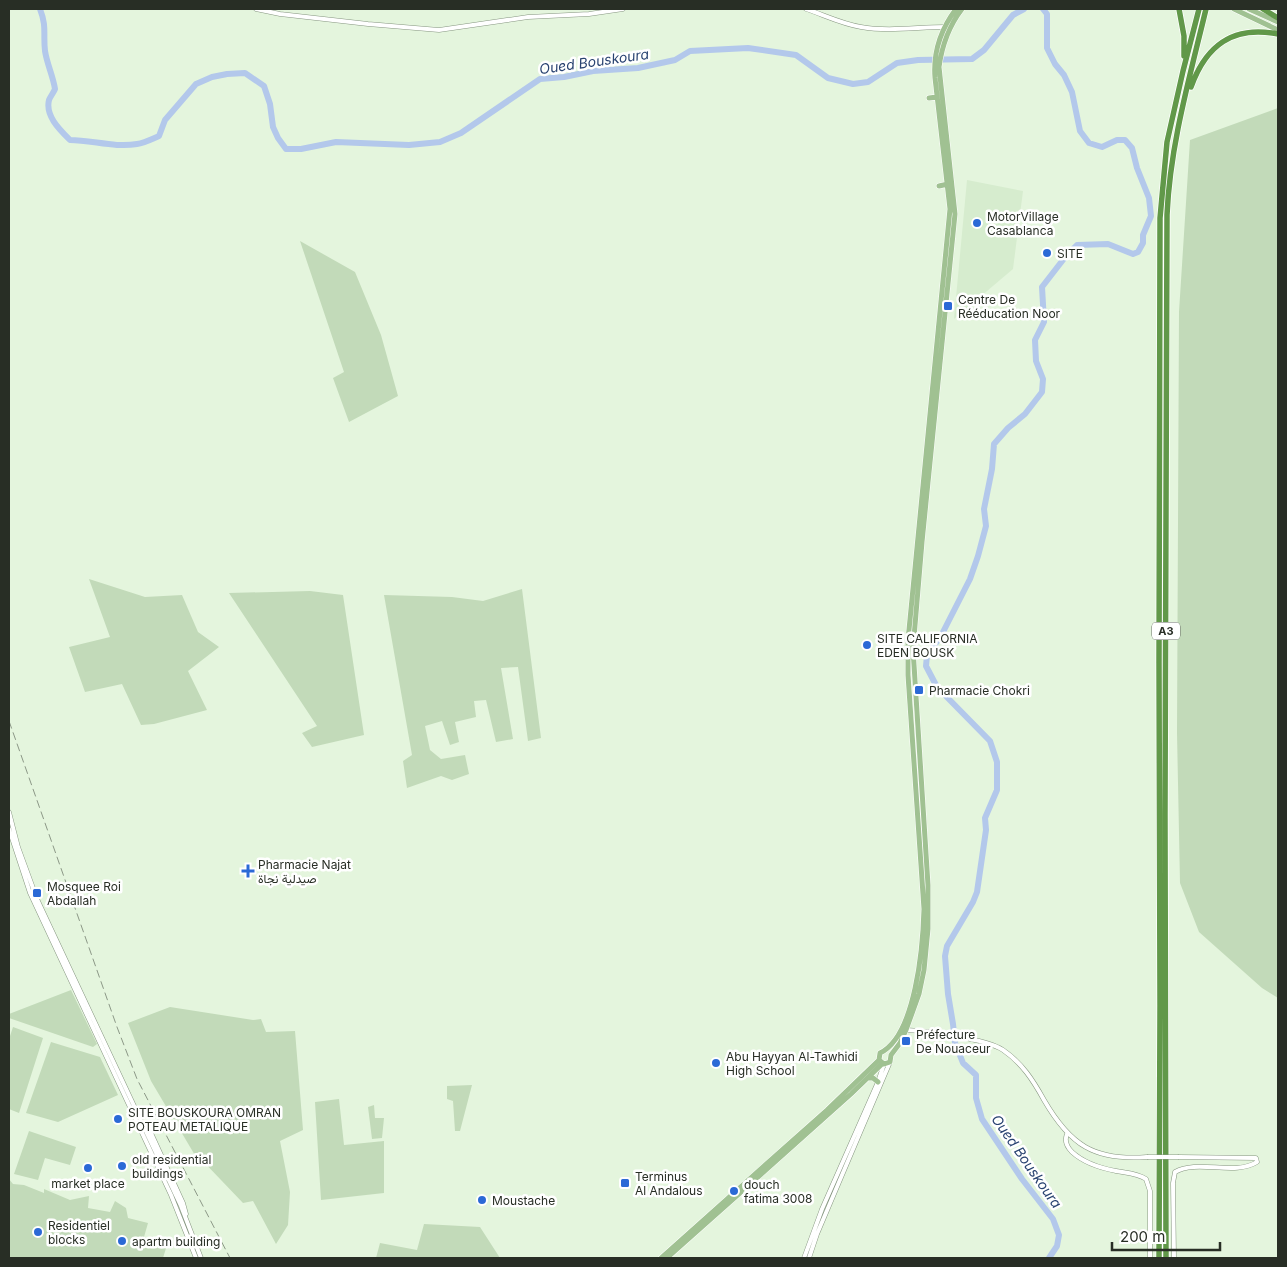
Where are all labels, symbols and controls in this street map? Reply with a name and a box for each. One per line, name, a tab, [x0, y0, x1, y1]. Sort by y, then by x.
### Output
water label: Oued Bouskoura	[538, 45, 650, 77]
place label: MotorVillage Casablanca	[987, 209, 1059, 238]
marker: MotorVillage Casablanca	[971, 217, 983, 229]
place label: SITE	[1057, 246, 1083, 261]
marker: SITE	[1041, 247, 1053, 259]
place label: Centre De Rééducation Noor	[958, 292, 1061, 321]
marker: Centre De Rééducation Noor	[942, 300, 954, 312]
road number: A3	[1152, 622, 1180, 640]
place label: SITE CALIFORNIA EDEN BOUSK	[877, 631, 978, 660]
marker: SITE CALIFORNIA EDEN BOUSK	[861, 639, 873, 651]
place label: Pharmacie Chokri	[929, 683, 1030, 698]
marker: Pharmacie Chokri	[913, 684, 925, 696]
place label: Pharmacie Najat صيدلية نجاة	[258, 857, 351, 886]
marker: Pharmacie Najat صيدلية نجاة	[242, 865, 254, 877]
place label: Mosquee Roi Abdallah	[47, 879, 121, 908]
marker: Mosquee Roi Abdallah	[31, 887, 43, 899]
place label: Préfecture De Nouaceur	[916, 1027, 991, 1056]
marker: Préfecture De Nouaceur	[900, 1035, 912, 1047]
place label: Abu Hayyan Al-Tawhidi High School	[726, 1049, 858, 1078]
marker: Abu Hayyan Al-Tawhidi High School	[710, 1057, 722, 1069]
place label: SITE BOUSKOURA OMRAN POTEAU METALIQUE	[128, 1105, 281, 1134]
water label: Oued Bouskoura	[988, 1111, 1066, 1211]
marker: SITE BOUSKOURA OMRAN POTEAU METALIQUE	[112, 1113, 124, 1125]
place label: old residential buildings	[132, 1152, 211, 1181]
marker: old residential buildings	[116, 1160, 128, 1172]
marker: market place	[82, 1162, 94, 1174]
place label: Terminus Al Andalous	[635, 1169, 703, 1198]
place label: market place	[51, 1176, 125, 1191]
marker: Terminus Al Andalous	[619, 1177, 631, 1189]
place label: douch fatima 3008	[744, 1177, 812, 1206]
marker: douch fatima 3008	[728, 1185, 740, 1197]
place label: Moustache	[492, 1193, 555, 1208]
marker: Moustache	[476, 1194, 488, 1206]
place label: Residentiel blocks	[48, 1218, 110, 1247]
scale bar	[1112, 1220, 1220, 1252]
marker: Residentiel blocks	[32, 1226, 44, 1238]
text: 200 m	[1120, 1227, 1165, 1246]
place label: apartm building	[132, 1234, 220, 1249]
marker: apartm building	[116, 1235, 128, 1247]

